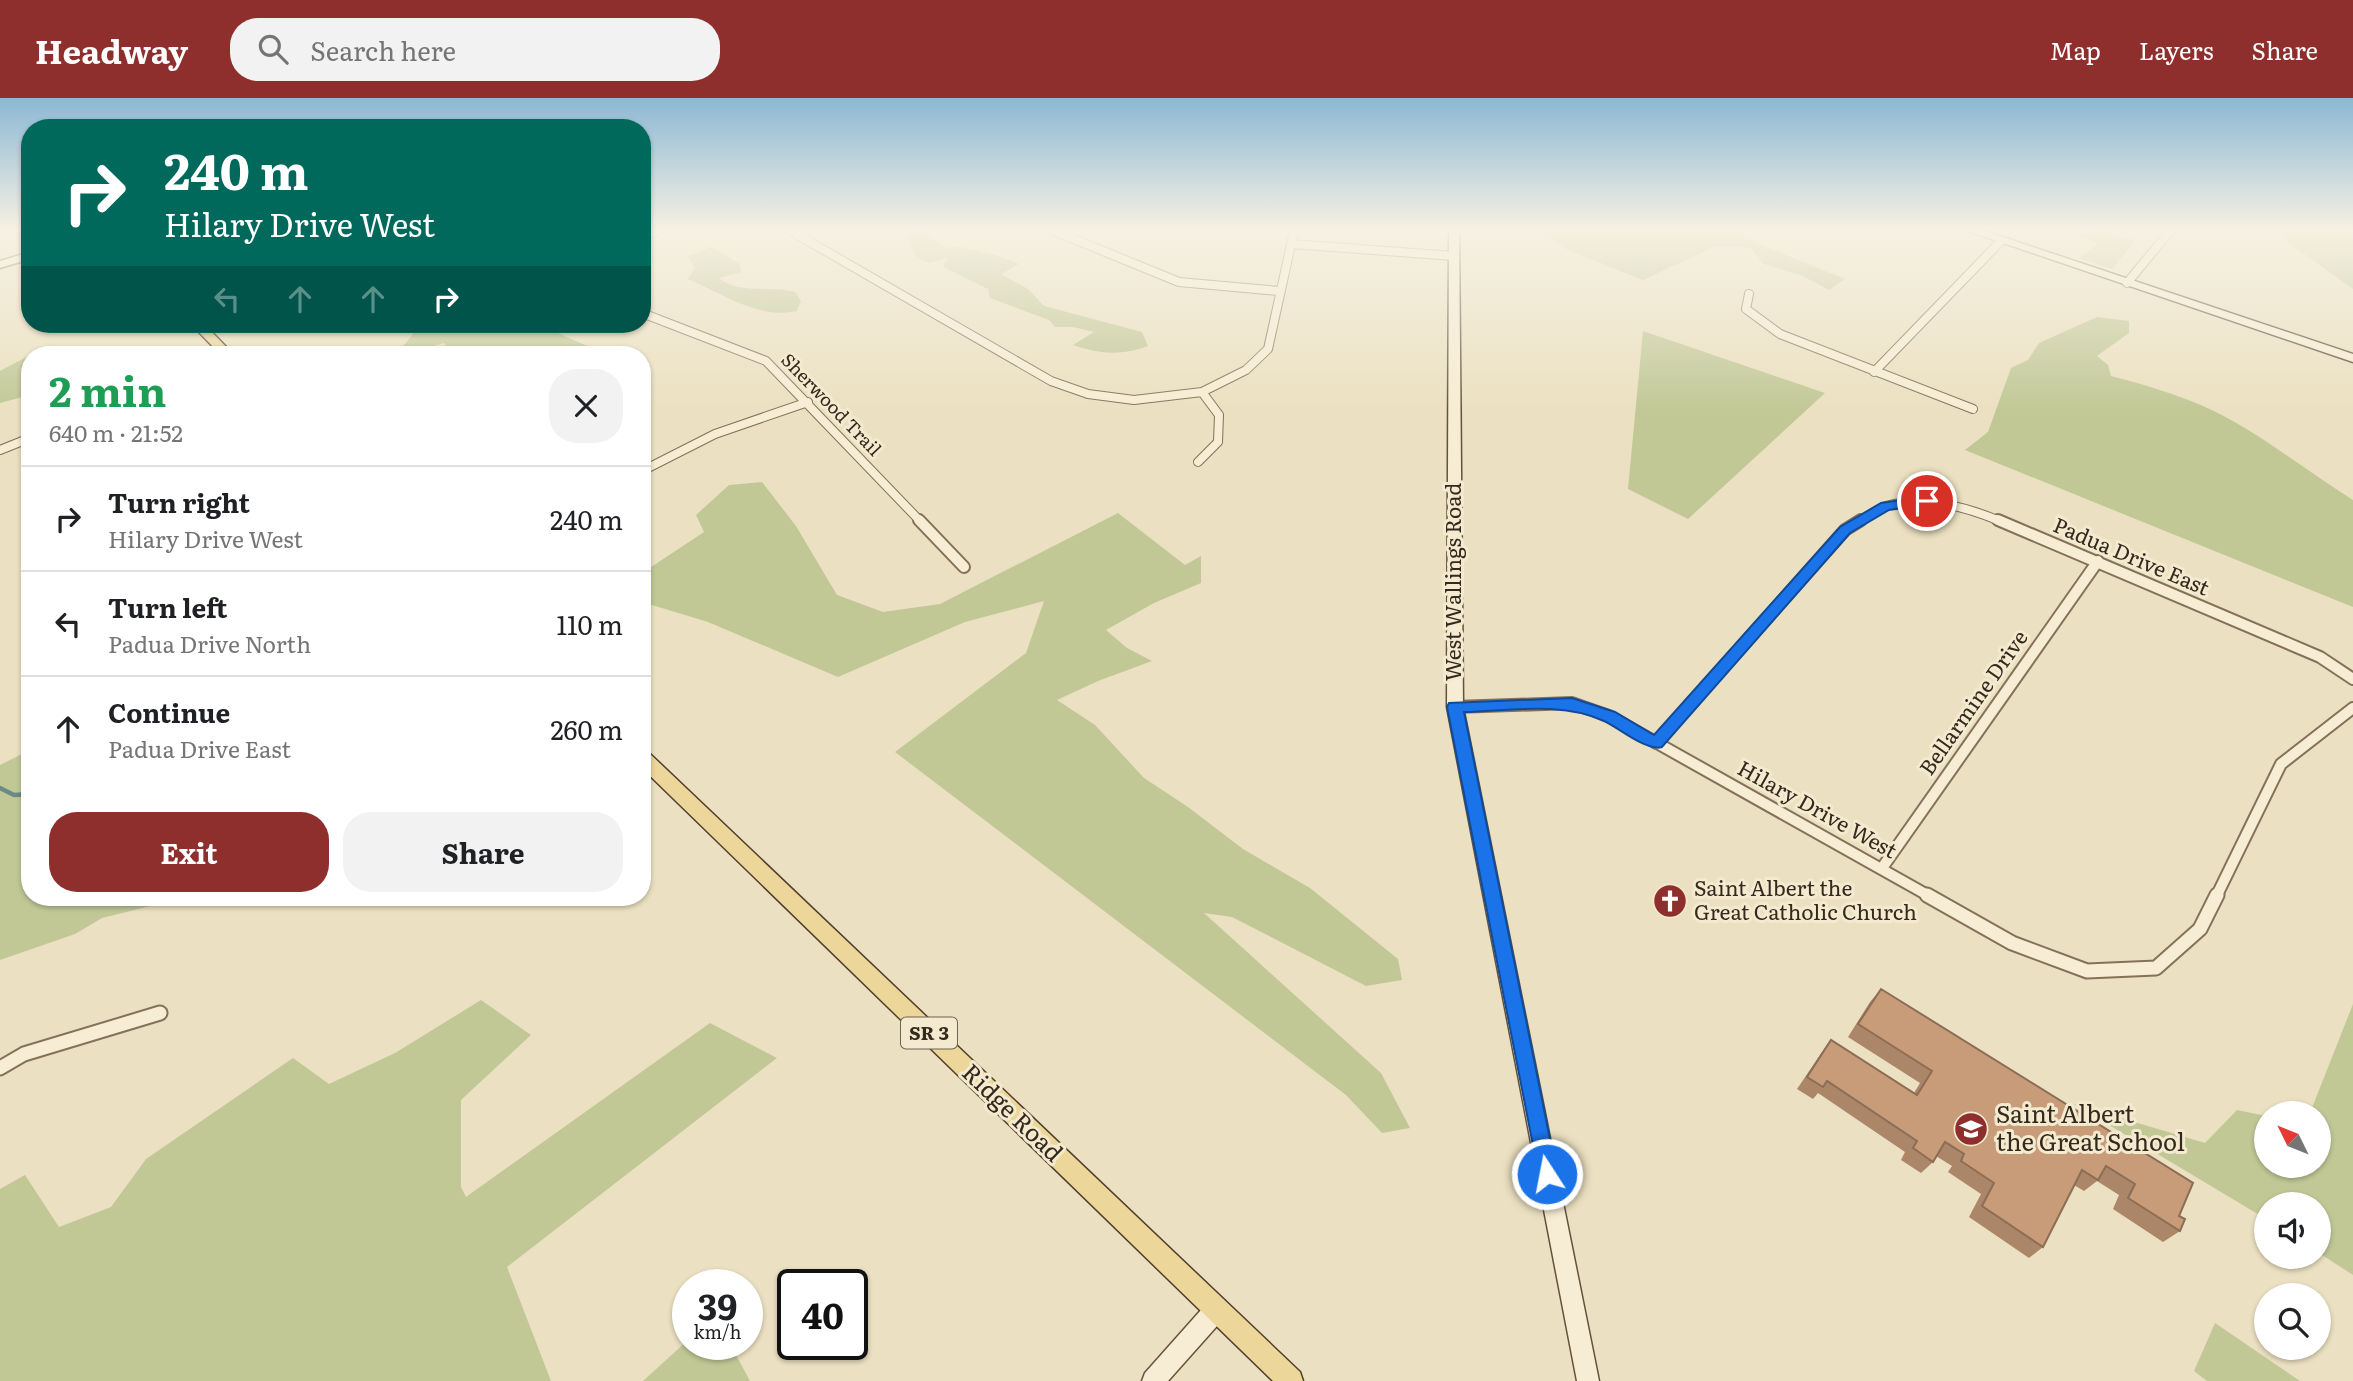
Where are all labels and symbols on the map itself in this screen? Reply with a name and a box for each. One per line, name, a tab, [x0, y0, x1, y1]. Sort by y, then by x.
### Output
street label: Sherwood Trail	[776, 346, 888, 462]
pin	[1897, 471, 1957, 531]
street label: West Wallings Road	[1436, 483, 1467, 681]
street label: Padua Drive East	[2049, 508, 2215, 602]
street label: Bellarmine Drive	[1910, 623, 2034, 780]
street label: Hilary Drive West	[1733, 751, 1904, 865]
place label: Saint Albert the Great Catholic Church	[1694, 871, 1917, 926]
church icon: Saint Albert the Great Catholic Church	[1651, 882, 1689, 920]
road number: SR 3	[901, 1018, 957, 1049]
street label: Ridge Road	[955, 1054, 1072, 1169]
place label: Saint Albert the Great School	[1996, 1095, 2185, 1158]
north arrow	[2254, 1101, 2331, 1178]
school or university icon: Saint Albert the Great School	[1952, 1110, 1990, 1148]
position arrow	[1510, 1137, 1584, 1211]
speed limit sign: 40	[777, 1269, 868, 1360]

